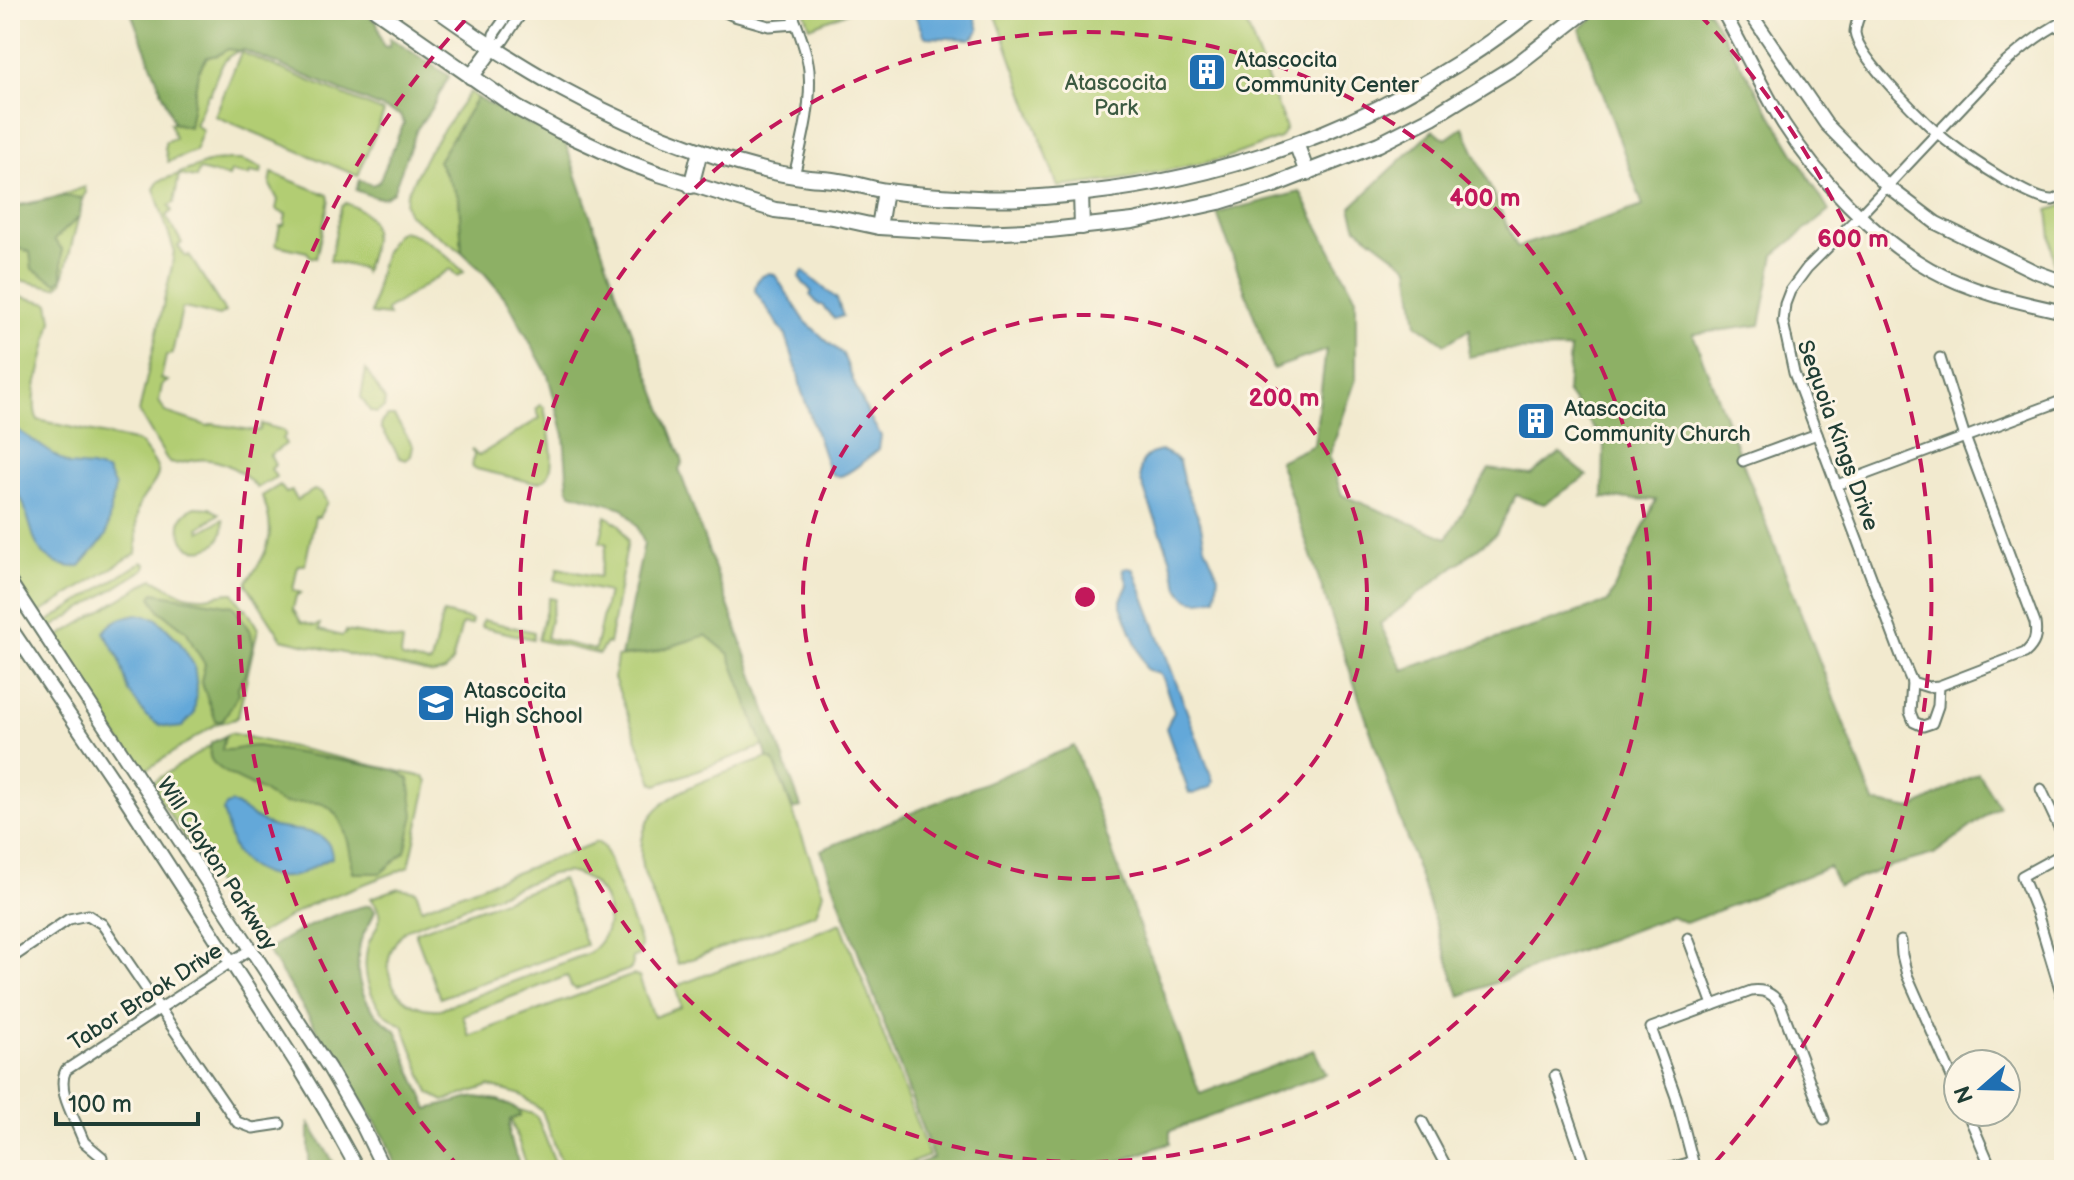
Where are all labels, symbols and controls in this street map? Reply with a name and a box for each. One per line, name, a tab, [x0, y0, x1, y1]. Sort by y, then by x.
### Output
place label: Atascocita Community Center	[1235, 47, 1420, 99]
building icon: Atascocita Community Center	[1186, 51, 1228, 93]
park label: Atascocita Park	[1065, 70, 1167, 122]
text: 400 m	[1450, 184, 1521, 213]
text: 600 m	[1817, 225, 1889, 254]
street label: Sequoia Kings Drive	[1791, 337, 1885, 534]
text: 200 m	[1249, 384, 1319, 413]
place label: Atascocita Community Church	[1564, 396, 1751, 448]
building icon: Atascocita Community Church	[1515, 400, 1557, 442]
centre of rings	[1071, 583, 1099, 611]
place label: Atascocita High School	[464, 678, 583, 730]
school or university icon: Atascocita High School	[415, 682, 457, 724]
street label: Will Clayton Parkway	[151, 772, 283, 955]
street label: Tabor Brook Drive	[64, 937, 228, 1057]
north arrow	[1942, 1048, 2022, 1128]
scale bar	[56, 1076, 198, 1126]
text: N	[1949, 1082, 1980, 1107]
text: 100 m	[68, 1090, 132, 1119]

